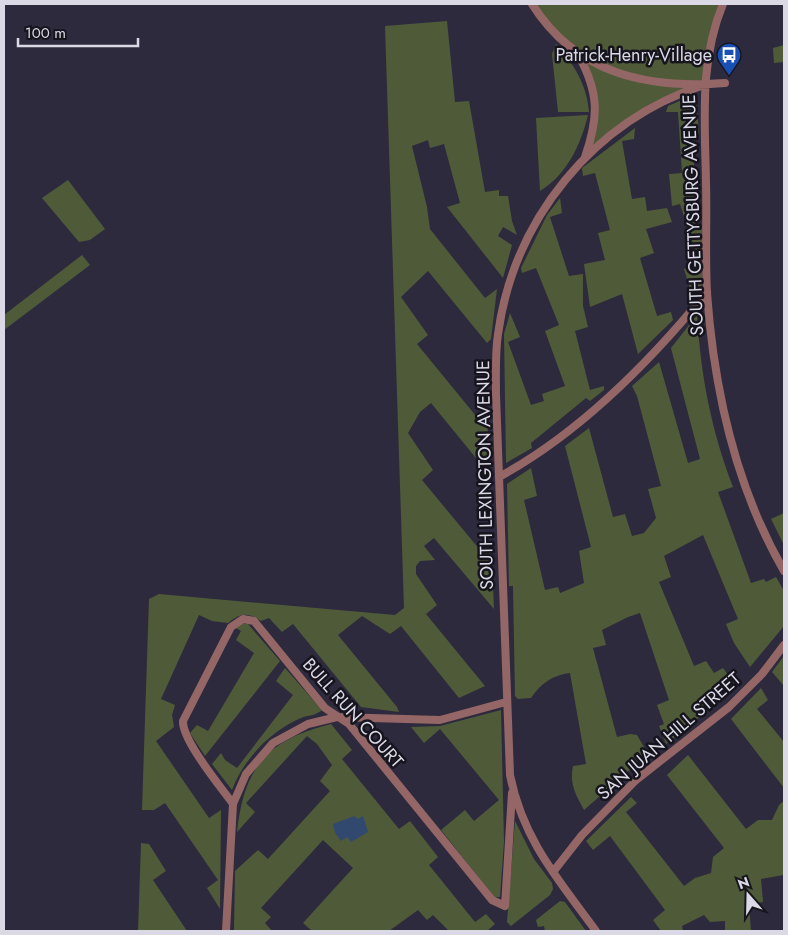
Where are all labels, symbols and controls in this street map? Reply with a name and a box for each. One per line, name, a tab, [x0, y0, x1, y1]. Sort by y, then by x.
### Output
scale bar	[18, 15, 138, 47]
text: 100 m	[25, 22, 66, 44]
place label: Patrick-Henry-Village	[556, 42, 712, 68]
bus stop icon: Patrick-Henry-Village	[716, 42, 742, 76]
street label: SOUTH GETTYSBURG AVENUE	[676, 94, 710, 336]
street label: SOUTH LEXINGTON AVENUE	[470, 360, 500, 590]
street label: BULL RUN COURT	[297, 652, 410, 774]
street label: SAN JUAN HILL STREET	[591, 666, 747, 806]
north arrow	[723, 870, 773, 920]
text: N	[735, 871, 752, 894]

